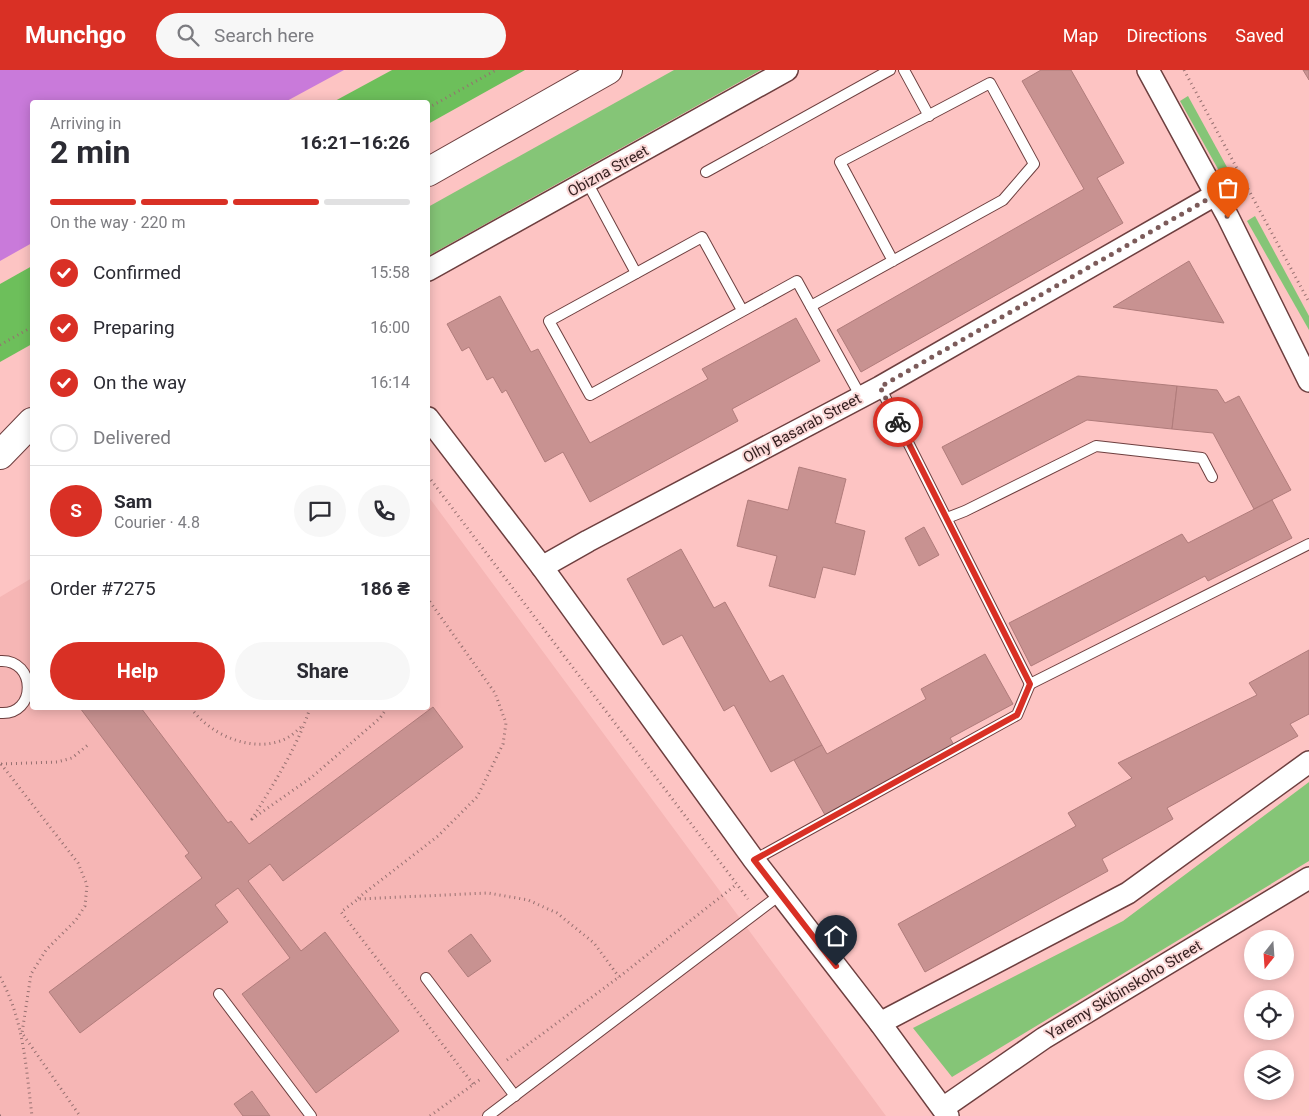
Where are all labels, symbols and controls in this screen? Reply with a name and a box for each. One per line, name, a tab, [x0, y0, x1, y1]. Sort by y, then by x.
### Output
search box	[156, 13, 506, 58]
text: Munchgo	[25, 21, 126, 49]
icon: search	[174, 21, 202, 49]
text: Search here	[214, 24, 314, 47]
text: Map	[1063, 25, 1098, 46]
text: Directions	[1126, 25, 1207, 46]
text: Saved	[1235, 25, 1284, 46]
text: Arriving in	[50, 114, 121, 133]
text: 16:21–16:26	[300, 131, 410, 154]
text: 2 min	[50, 133, 130, 171]
street label: Obizna Street	[564, 141, 652, 201]
pin	[1207, 167, 1249, 218]
icon: bag	[1214, 174, 1242, 202]
text: On the way · 220 m	[50, 213, 186, 232]
icon: check	[50, 259, 78, 287]
text: Confirmed	[93, 261, 181, 284]
text: 15:58	[370, 263, 410, 282]
icon: check	[50, 314, 78, 342]
text: Preparing	[93, 316, 175, 339]
text: 16:00	[370, 318, 410, 337]
icon: check	[50, 369, 78, 397]
text: On the way	[93, 371, 186, 394]
text: 16:14	[370, 373, 410, 392]
street label: Olhy Basarab Street	[740, 389, 864, 467]
courier	[873, 397, 923, 447]
icon: bike	[884, 408, 912, 436]
text: Delivered	[93, 426, 171, 449]
button: chat	[294, 485, 346, 537]
button: phone	[358, 485, 410, 537]
text: Sam	[114, 490, 152, 513]
text: S	[70, 499, 82, 522]
text: Courier · 4.8	[114, 513, 200, 532]
text: Order #7275	[50, 577, 156, 600]
text: 186 ₴	[360, 577, 410, 600]
button: Help	[50, 642, 225, 700]
button: Share	[235, 642, 410, 700]
pin	[815, 915, 857, 966]
icon: home	[822, 922, 850, 950]
north arrow	[1244, 930, 1294, 980]
map controls	[1244, 930, 1294, 1100]
street label: Yaremy Skibinskoho Street	[1043, 936, 1205, 1044]
button: locate	[1244, 990, 1294, 1040]
button: layers	[1244, 1050, 1294, 1100]

